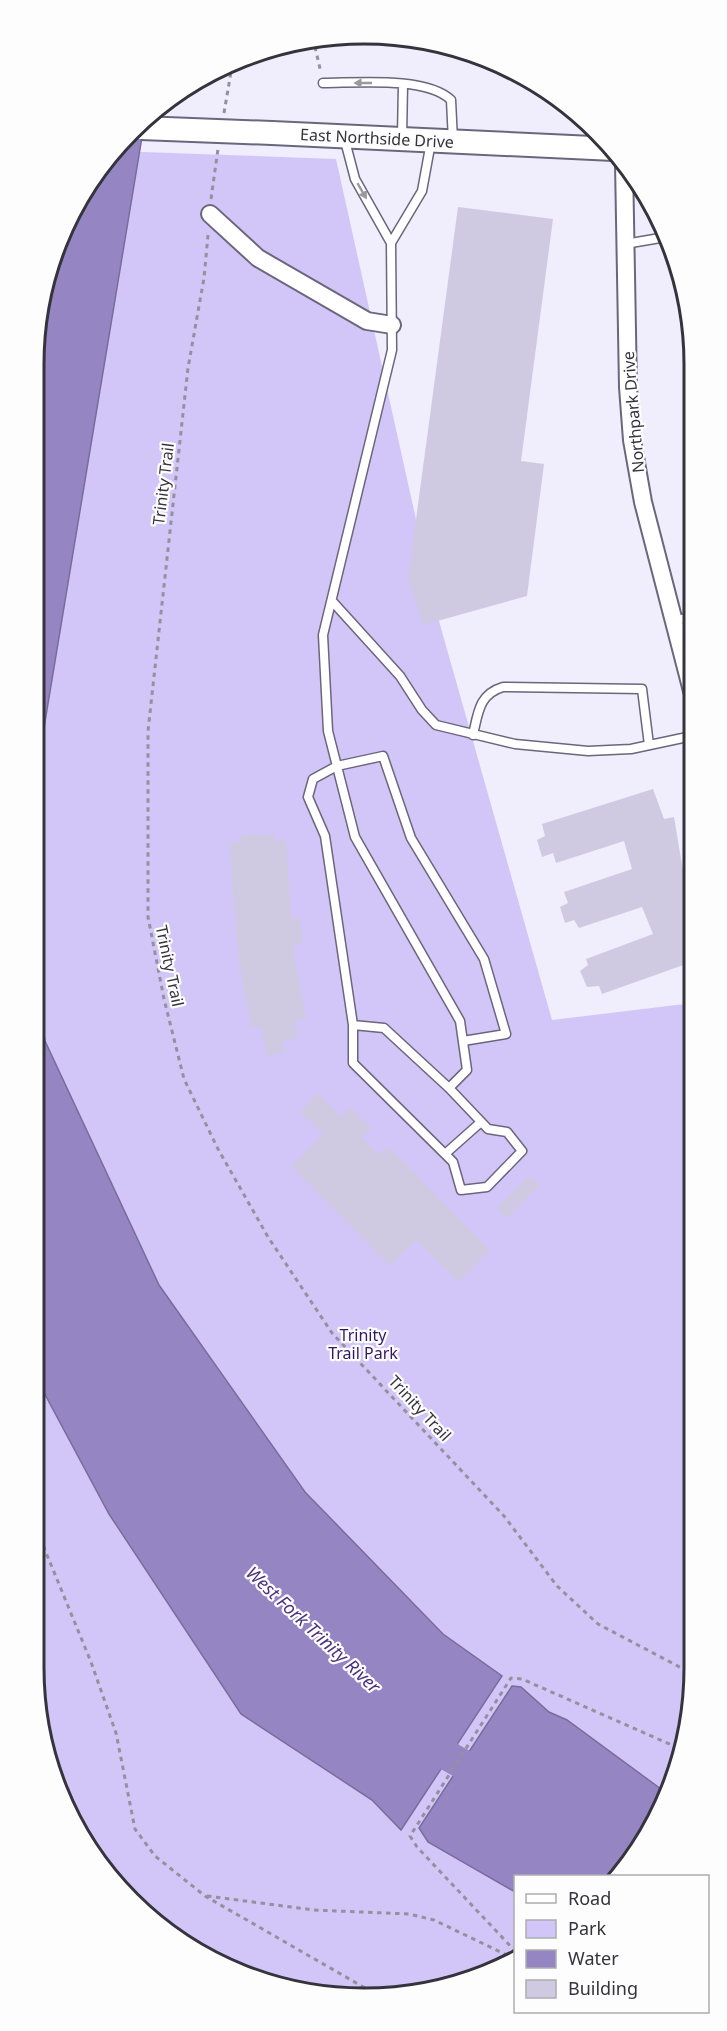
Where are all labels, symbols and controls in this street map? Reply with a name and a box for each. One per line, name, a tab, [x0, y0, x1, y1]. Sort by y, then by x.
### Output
one-way arrow	[354, 79, 373, 88]
street label: East Northside Drive	[300, 123, 454, 153]
one-way arrow	[357, 183, 367, 200]
street label: Northpark Drive	[617, 350, 649, 474]
street label: Trinity Trail	[147, 442, 179, 526]
street label: Trinity Trail	[151, 923, 189, 1009]
park label: Trinity Trail Park	[328, 1324, 398, 1364]
street label: Trinity Trail	[384, 1370, 456, 1446]
water label: West Fork Trinity River	[241, 1561, 387, 1698]
legend	[514, 1875, 709, 2013]
text: Road	[568, 1886, 611, 1910]
text: Park	[568, 1916, 606, 1940]
text: Water	[568, 1946, 619, 1970]
text: Building	[568, 1976, 638, 2000]

